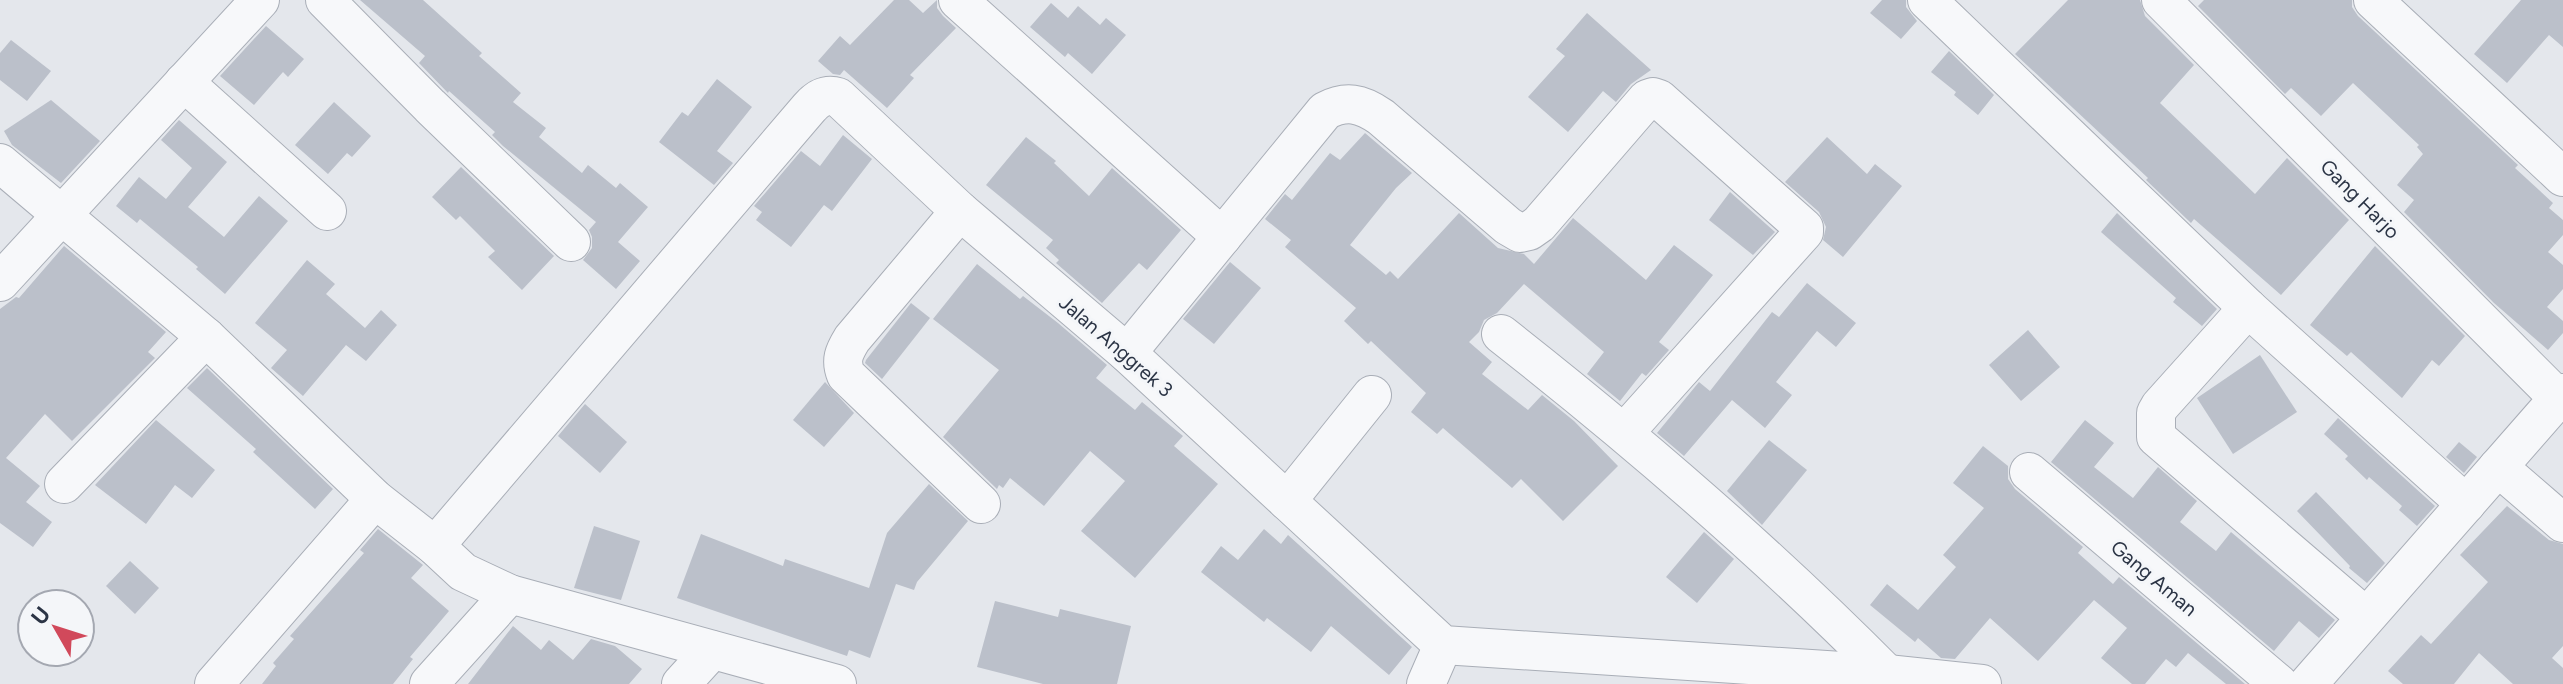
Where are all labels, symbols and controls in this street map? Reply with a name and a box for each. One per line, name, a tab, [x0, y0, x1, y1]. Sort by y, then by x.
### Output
street label: Gang Harjo	[2315, 154, 2405, 244]
street label: Jalan Anggrek 3	[1054, 290, 1178, 402]
street label: Gang Aman	[2106, 535, 2202, 621]
north arrow	[16, 588, 96, 668]
text: U	[25, 601, 56, 630]

